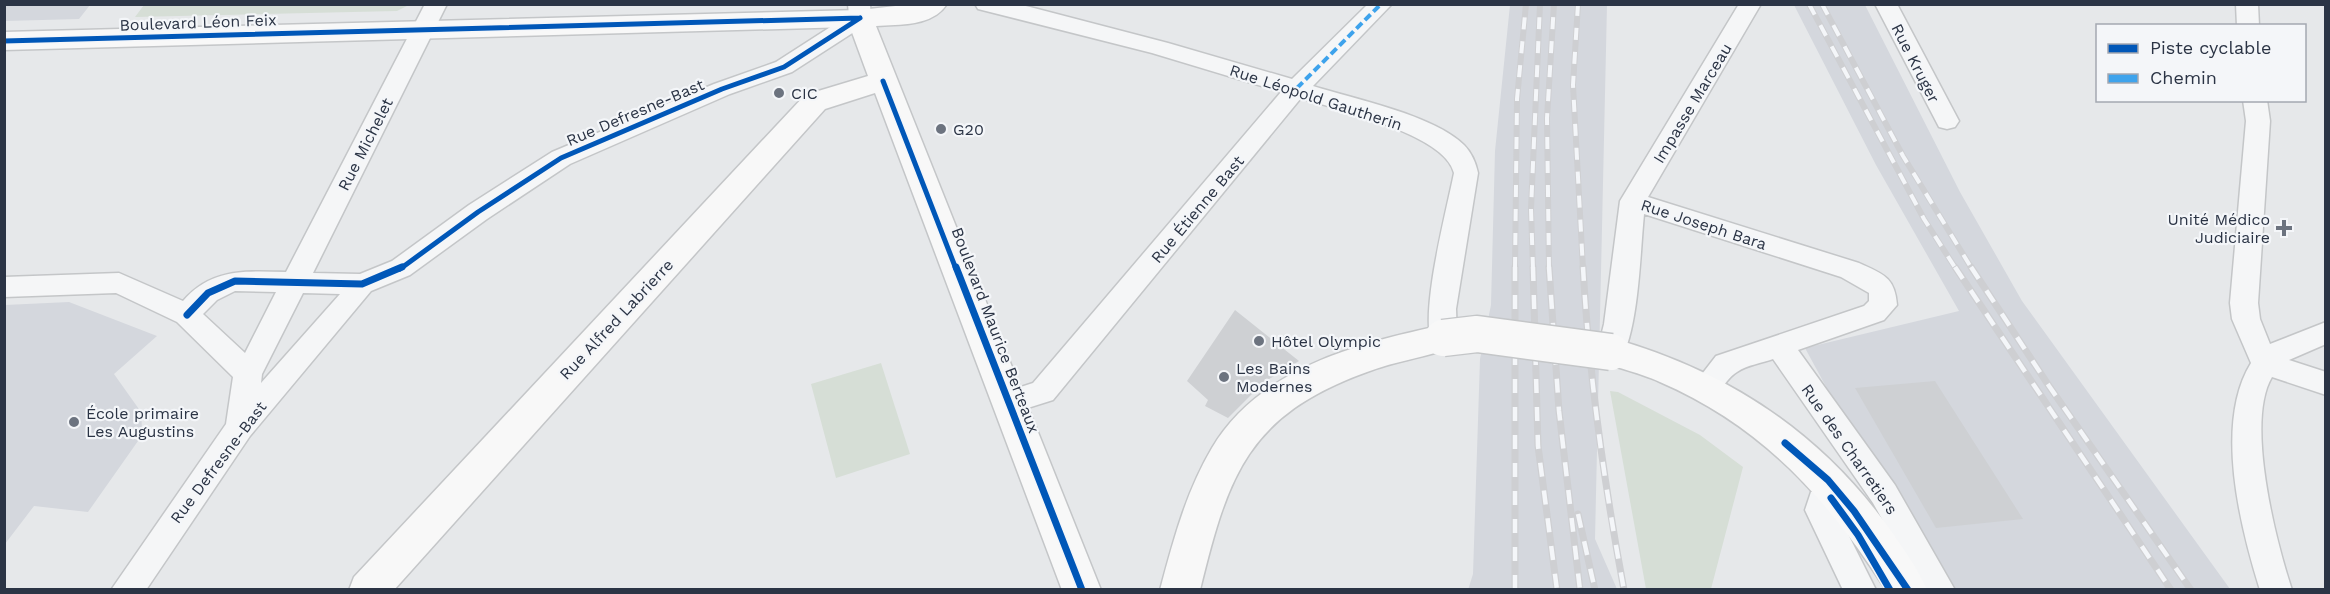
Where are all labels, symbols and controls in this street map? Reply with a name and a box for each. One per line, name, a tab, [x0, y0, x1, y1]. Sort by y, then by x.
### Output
street label: Boulevard Léon Feix	[119, 10, 277, 35]
street label: Rue Kruger	[1888, 21, 1944, 106]
legend	[2096, 24, 2306, 102]
text: Piste cyclable	[2150, 37, 2271, 58]
street label: Impasse Marceau	[1649, 40, 1736, 167]
street label: Rue Léopold Gautherin	[1227, 61, 1404, 134]
text: Chemin	[2150, 67, 2217, 88]
street label: Rue Defresne-Bast	[563, 75, 707, 150]
place label: CIC	[791, 84, 818, 103]
marker: CIC	[772, 86, 786, 100]
street label: Rue Michelet	[334, 94, 397, 194]
place label: G20	[953, 120, 984, 139]
marker: G20	[934, 122, 948, 136]
street label: Rue Étienne Bast	[1147, 152, 1248, 267]
street label: Rue Joseph Bara	[1639, 195, 1769, 254]
place label: Unité Médico Judiciaire	[2168, 210, 2270, 247]
marker: Unité Médico Judiciaire	[2275, 219, 2293, 237]
street label: Boulevard Maurice Berteaux	[947, 225, 1044, 436]
street label: Rue Alfred Labrierre	[556, 255, 677, 384]
place label: Hôtel Olympic	[1271, 332, 1381, 351]
marker: Hôtel Olympic	[1252, 334, 1266, 348]
place label: Les Bains Modernes	[1236, 359, 1313, 396]
marker: Les Bains Modernes	[1217, 370, 1231, 384]
street label: Rue des Charretiers	[1797, 380, 1902, 518]
street label: Rue Defresne-Bast	[166, 397, 271, 527]
place label: École primaire Les Augustins	[86, 404, 199, 441]
marker: École primaire Les Augustins	[67, 415, 81, 429]

